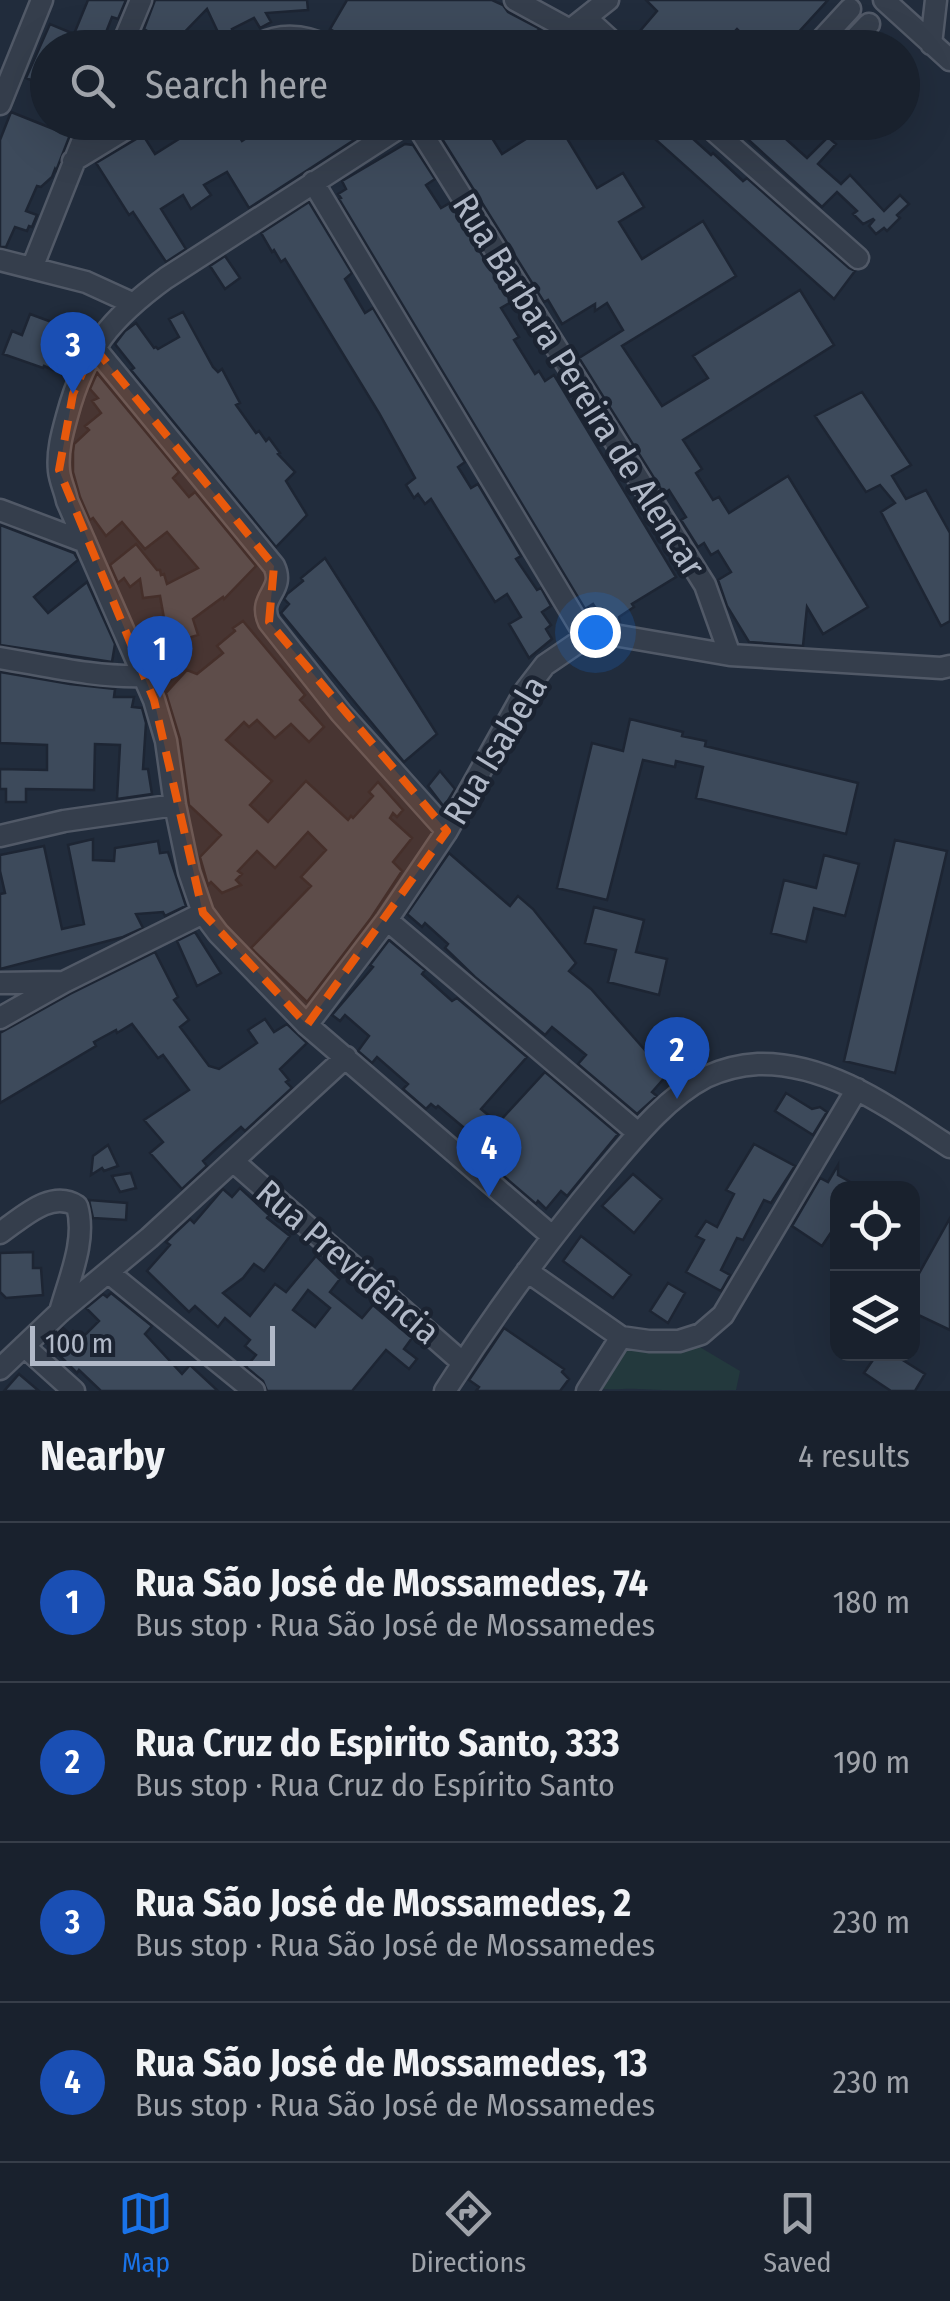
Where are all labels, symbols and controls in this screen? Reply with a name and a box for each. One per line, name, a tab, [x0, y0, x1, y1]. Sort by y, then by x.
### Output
search box	[30, 30, 920, 140]
icon: search	[65, 58, 120, 113]
text: Search here	[145, 62, 328, 108]
street label: Rua Barbara Pereira de Alencar	[444, 186, 714, 584]
pin: 3	[40, 312, 106, 394]
your location	[570, 607, 621, 658]
pin: 1	[128, 616, 192, 698]
street label: Rua Isabela	[434, 668, 556, 832]
pin: 2	[644, 1016, 710, 1099]
pin: 4	[456, 1114, 522, 1197]
street label: Rua Previdência	[248, 1171, 448, 1353]
map controls	[830, 1181, 920, 1361]
button: locate	[830, 1181, 920, 1271]
button: layers	[830, 1271, 920, 1361]
scale bar	[30, 1321, 275, 1366]
text: 100 m	[45, 1327, 113, 1360]
text: Nearby	[40, 1431, 165, 1481]
text: 4 results	[798, 1437, 910, 1475]
text: Rua São José de Mossamedes, 74	[135, 1560, 648, 1606]
text: 1	[66, 1583, 79, 1621]
text: 180 m	[833, 1583, 910, 1621]
text: Bus stop · Rua São José de Mossamedes	[135, 1606, 655, 1644]
text: Rua Cruz do Espirito Santo, 333	[135, 1720, 620, 1766]
text: 2	[65, 1743, 80, 1781]
text: 190 m	[833, 1743, 910, 1781]
text: Bus stop · Rua Cruz do Espírito Santo	[135, 1766, 615, 1804]
text: Rua São José de Mossamedes, 2	[135, 1880, 631, 1926]
text: 3	[65, 1903, 80, 1941]
text: 230 m	[833, 1903, 910, 1941]
text: Bus stop · Rua São José de Mossamedes	[135, 1926, 655, 1964]
text: Rua São José de Mossamedes, 13	[135, 2040, 647, 2086]
text: 4	[64, 2063, 81, 2101]
text: 230 m	[833, 2063, 910, 2101]
text: Bus stop · Rua São José de Mossamedes	[135, 2086, 655, 2124]
tab: Map	[118, 2186, 173, 2279]
tab: Directions	[410, 2186, 526, 2279]
tab: Saved	[763, 2186, 832, 2279]

